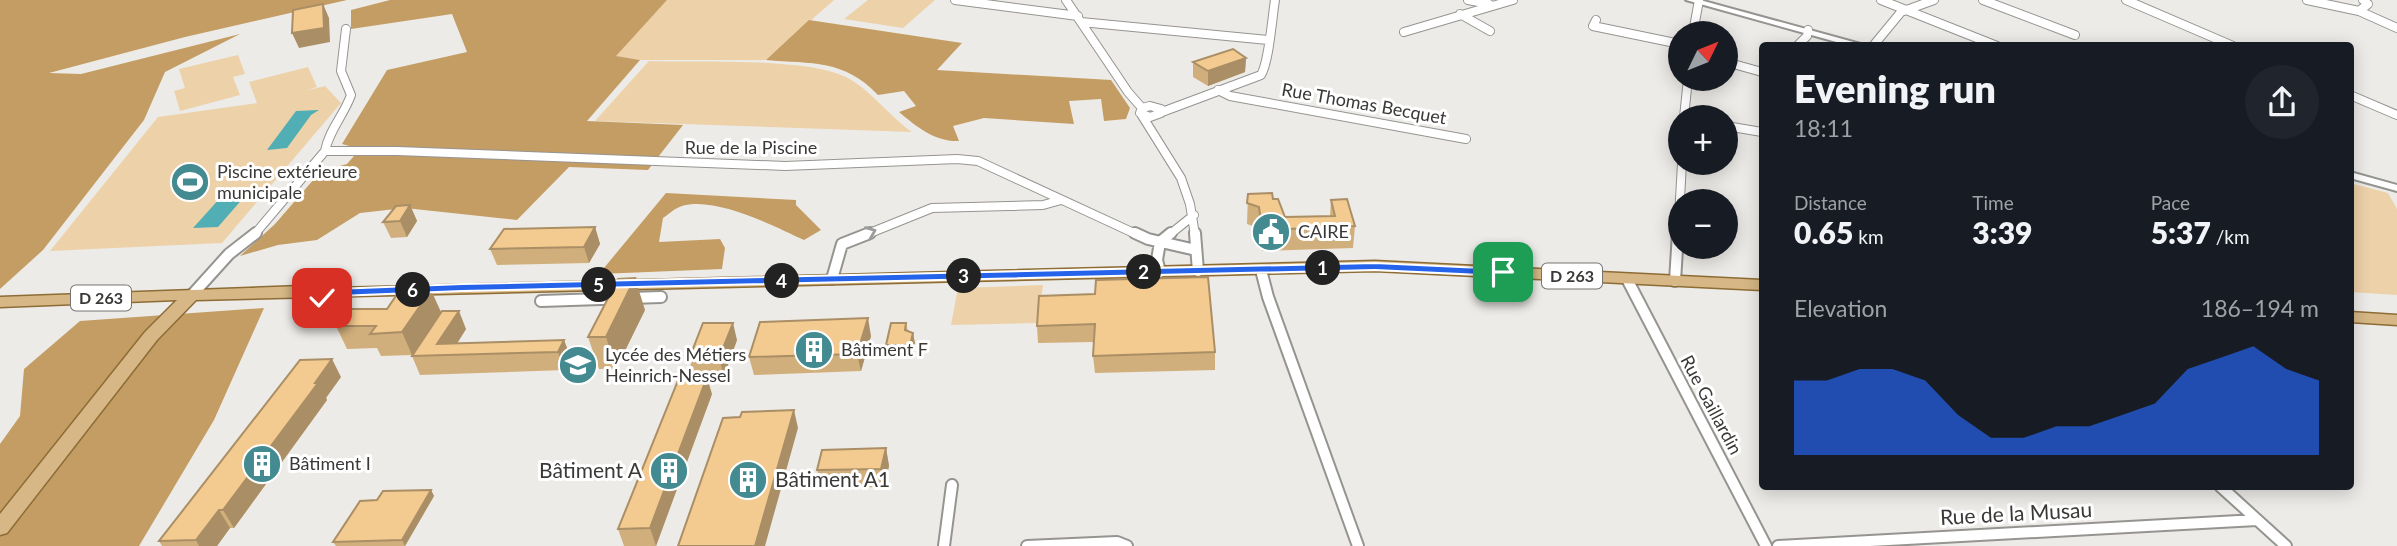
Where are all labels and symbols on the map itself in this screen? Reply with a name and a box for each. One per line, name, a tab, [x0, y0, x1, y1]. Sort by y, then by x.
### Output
north arrow	[1668, 21, 1738, 91]
street label: Rue Thomas Becquet	[1280, 78, 1449, 128]
street label: Rue de la Piscine	[685, 136, 817, 158]
place label: Piscine extérieure municipale	[217, 160, 357, 203]
sports icon: Piscine extérieure municipale	[169, 161, 211, 203]
public building icon: CAIRE	[1250, 211, 1292, 253]
place label: CAIRE	[1298, 220, 1349, 242]
one-way arrow	[865, 227, 877, 241]
pin	[1473, 242, 1533, 302]
pin: 1	[1306, 250, 1340, 286]
pin: 2	[1126, 254, 1162, 290]
pin: 3	[946, 258, 982, 294]
pin: 4	[764, 264, 800, 298]
road number: D 263	[1542, 264, 1602, 288]
pin	[292, 268, 352, 328]
pin: 5	[582, 268, 616, 302]
pin: 6	[396, 272, 430, 308]
road number: D 263	[71, 286, 131, 310]
building icon: Bâtiment F	[793, 329, 835, 371]
place label: Bâtiment F	[841, 338, 928, 360]
place label: Lycée des Métiers Heinrich-Nessel	[605, 343, 747, 386]
school or university icon: Lycée des Métiers Heinrich-Nessel	[557, 344, 599, 386]
street label: Rue Gaillardin	[1676, 351, 1747, 458]
building icon: Bâtiment I	[241, 443, 283, 485]
building icon: Bâtiment A	[648, 450, 690, 492]
place label: Bâtiment I	[289, 452, 371, 474]
place label: Bâtiment A	[539, 457, 643, 482]
building icon: Bâtiment A1	[727, 459, 769, 501]
place label: Bâtiment A1	[775, 466, 890, 491]
street label: Rue de la Musau	[1939, 496, 2093, 529]

